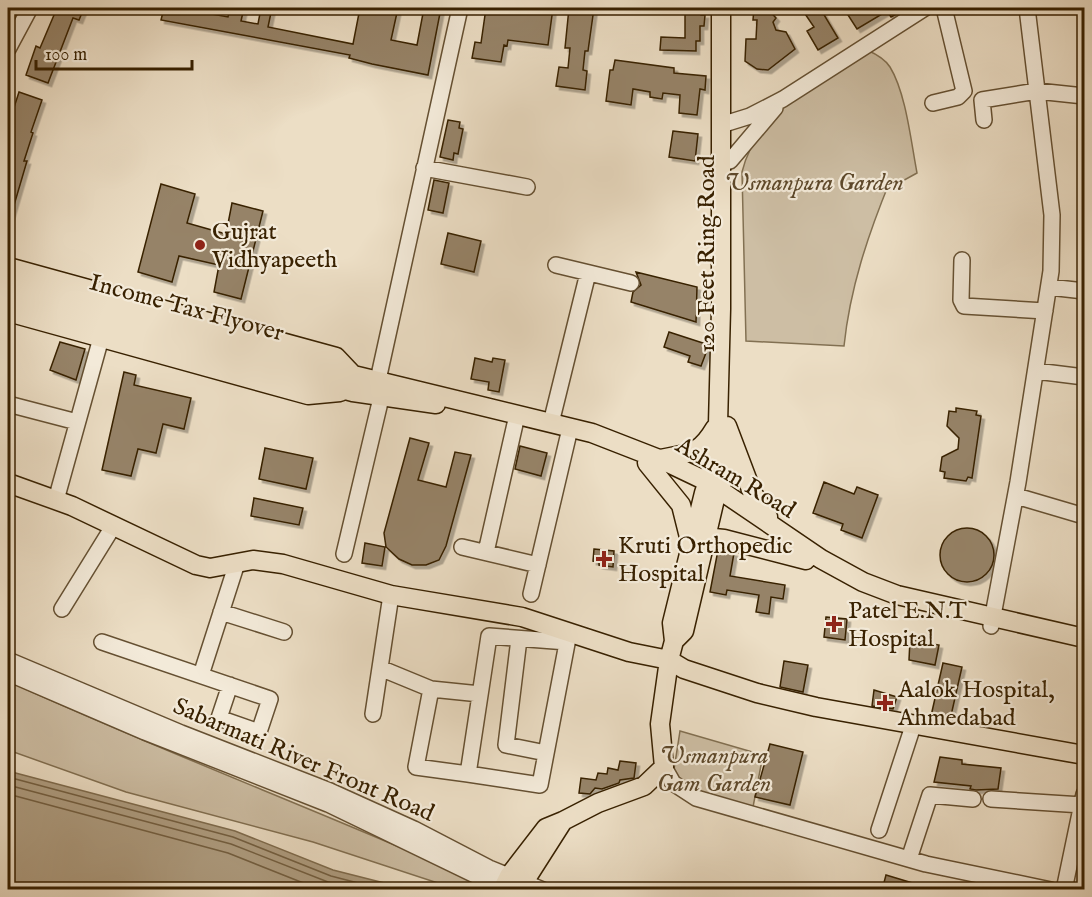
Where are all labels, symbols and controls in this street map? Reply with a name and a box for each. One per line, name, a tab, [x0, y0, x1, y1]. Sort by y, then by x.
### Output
scale bar	[36, 33, 192, 71]
text: 100 m	[45, 44, 87, 67]
street label: 120 Feet Ring Road	[692, 155, 723, 353]
park label: Usmanpura Garden	[724, 168, 904, 199]
place label: Gujrat Vidhyapeeth	[211, 217, 338, 276]
marker: Gujrat Vidhyapeeth	[193, 238, 207, 252]
street label: Income Tax Flyover	[86, 268, 287, 349]
street label: Ashram Road	[669, 430, 801, 526]
place label: Kruti Orthopedic Hospital	[618, 531, 793, 590]
marker: Kruti Orthopedic Hospital	[595, 550, 613, 568]
place label: Patel E.N.T Hospital	[848, 596, 967, 655]
marker: Patel E.N.T Hospital	[825, 615, 843, 633]
place label: Aalok Hospital, Ahmedabad	[897, 675, 1055, 734]
street label: Sabarmati River Front Road	[168, 691, 439, 830]
marker: Aalok Hospital, Ahmedabad	[876, 694, 894, 712]
park label: Usmanpura Gam Garden	[657, 741, 771, 800]

